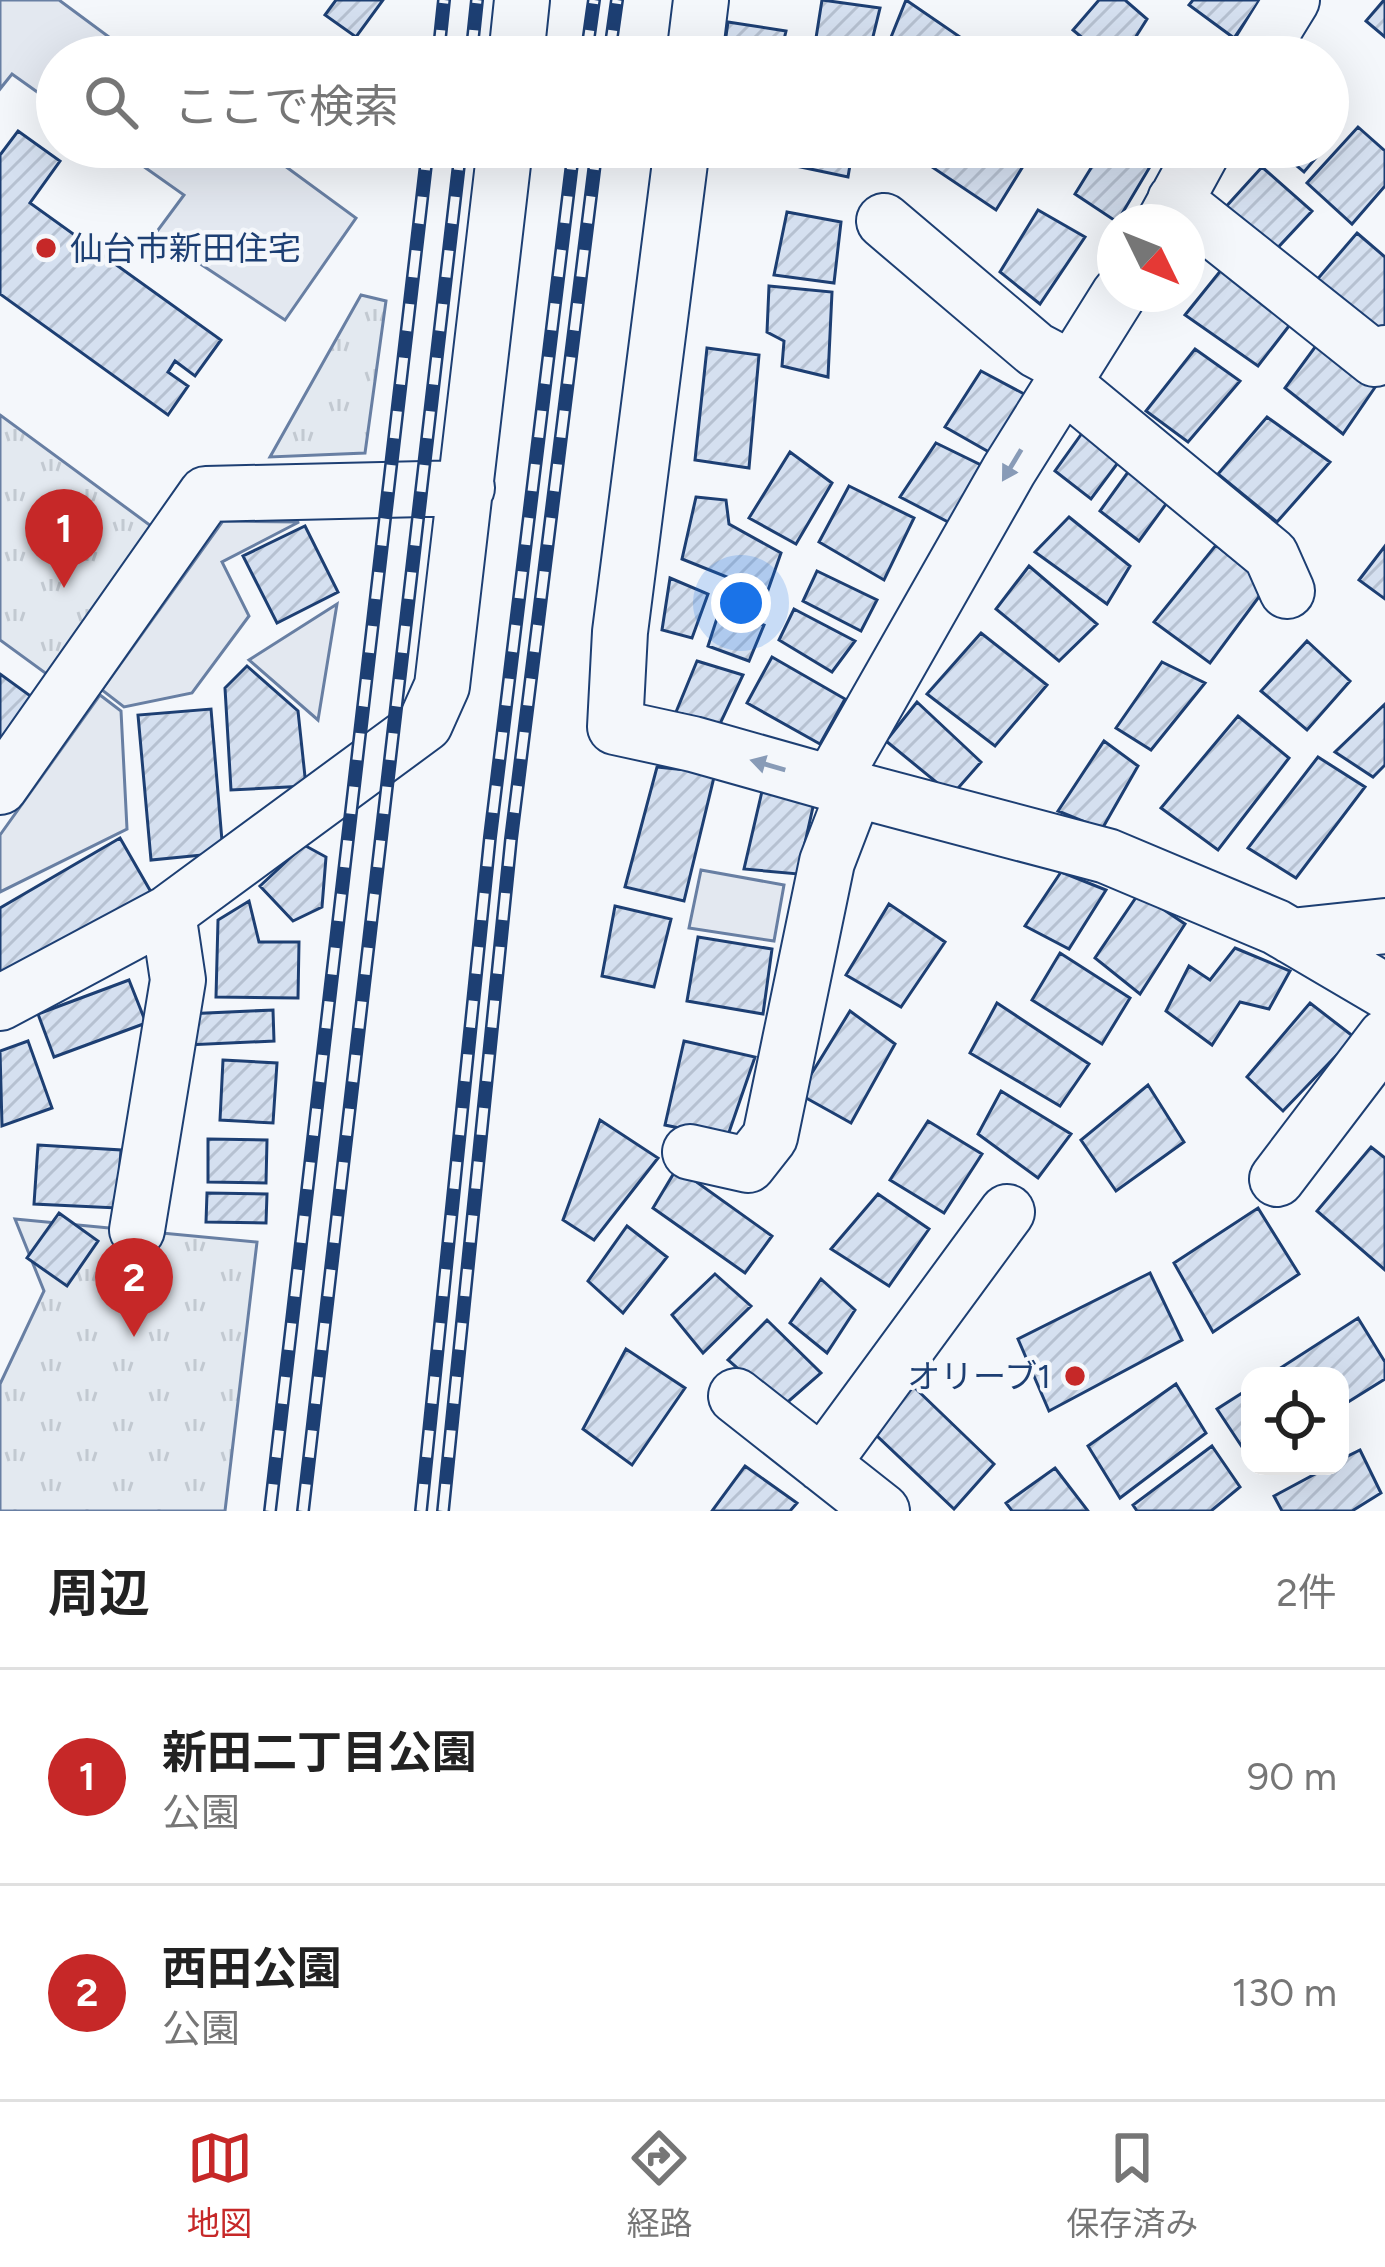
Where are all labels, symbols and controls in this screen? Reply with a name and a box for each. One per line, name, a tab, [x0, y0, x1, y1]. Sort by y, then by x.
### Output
search box	[36, 36, 1349, 168]
icon: search	[78, 69, 144, 135]
text: ここで検索	[174, 79, 399, 133]
north arrow	[1097, 204, 1205, 312]
place label: 仙台市新田住宅	[70, 229, 301, 268]
marker: 仙台市新田住宅	[33, 235, 59, 261]
one-way arrow	[1002, 448, 1024, 481]
pin: 1	[25, 489, 103, 588]
your location	[711, 573, 771, 633]
one-way arrow	[749, 755, 785, 773]
pin: 2	[95, 1238, 173, 1337]
place label: オリーブ1	[907, 1357, 1051, 1396]
marker: オリーブ1	[1062, 1363, 1088, 1389]
map controls	[1241, 1367, 1349, 1475]
button: locate	[1241, 1367, 1349, 1475]
text: 周辺	[48, 1563, 150, 1624]
text: 2件	[1276, 1569, 1337, 1616]
text: 新田二丁目公園	[162, 1725, 477, 1779]
text: 1	[79, 1753, 95, 1800]
text: 90 m	[1247, 1753, 1337, 1800]
text: 公園	[162, 1789, 240, 1836]
text: 西田公園	[162, 1941, 342, 1995]
text: 2	[76, 1969, 98, 2016]
text: 130 m	[1232, 1969, 1337, 2016]
text: 公園	[162, 2005, 240, 2052]
tab: 地図	[187, 2125, 253, 2245]
tab: 経路	[626, 2125, 692, 2245]
tab: 保存済み	[1066, 2125, 1198, 2245]

